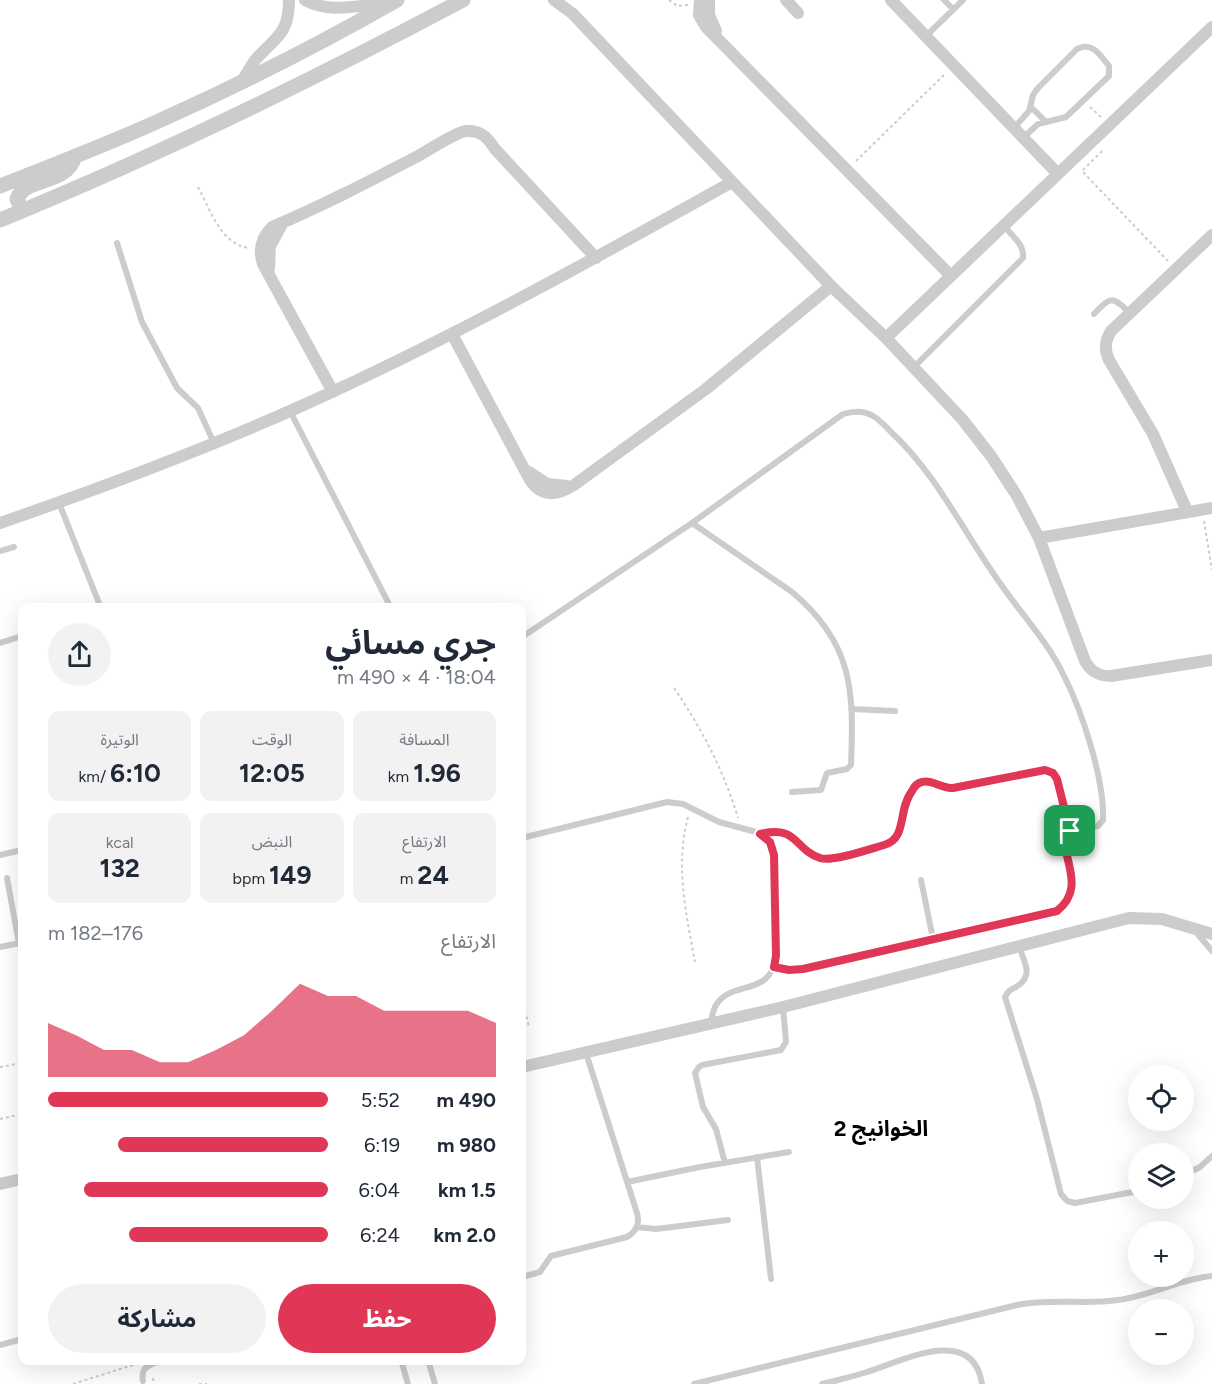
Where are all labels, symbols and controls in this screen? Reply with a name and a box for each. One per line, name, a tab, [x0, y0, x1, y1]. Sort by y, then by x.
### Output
button: share	[48, 623, 111, 686]
text: جري مسائي	[325, 623, 496, 662]
text: 18:04 · 4 × 490 m	[337, 665, 496, 689]
text: الوتيرة	[100, 730, 139, 749]
text: الوقت	[252, 730, 292, 749]
text: المسافة	[399, 730, 450, 749]
text: 6:10	[110, 757, 161, 789]
text: 12:05	[239, 757, 305, 789]
text: 1.96	[413, 757, 461, 789]
text: /km	[79, 767, 110, 786]
text: km	[388, 767, 413, 786]
pin	[1044, 805, 1095, 856]
icon: arrive	[1053, 814, 1086, 847]
text: النبض	[252, 832, 292, 851]
text: الارتفاع	[402, 832, 446, 851]
text: kcal	[106, 833, 134, 852]
text: 132	[99, 852, 140, 884]
text: 149	[269, 859, 311, 891]
text: 24	[417, 859, 449, 891]
text: bpm	[233, 869, 269, 888]
text: m	[400, 869, 417, 888]
text: 176–182 m	[48, 921, 143, 945]
text: الارتفاع	[441, 929, 496, 953]
map controls	[1128, 1065, 1194, 1365]
button: locate	[1128, 1065, 1194, 1131]
text: 5:52	[361, 1088, 400, 1112]
text: 490 m	[437, 1088, 496, 1112]
district label: الخوانيج 2	[834, 1115, 928, 1145]
text: 6:19	[364, 1133, 400, 1157]
text: 980 m	[437, 1133, 496, 1157]
button: layers	[1128, 1143, 1194, 1209]
text: 6:04	[358, 1178, 400, 1202]
text: 1.5 km	[438, 1178, 496, 1202]
button: +	[1128, 1221, 1194, 1287]
text: 6:24	[360, 1223, 400, 1247]
text: 2.0 km	[434, 1223, 496, 1247]
button: مشاركة	[48, 1284, 266, 1353]
button: حفظ	[278, 1284, 496, 1353]
button: −	[1128, 1299, 1194, 1365]

